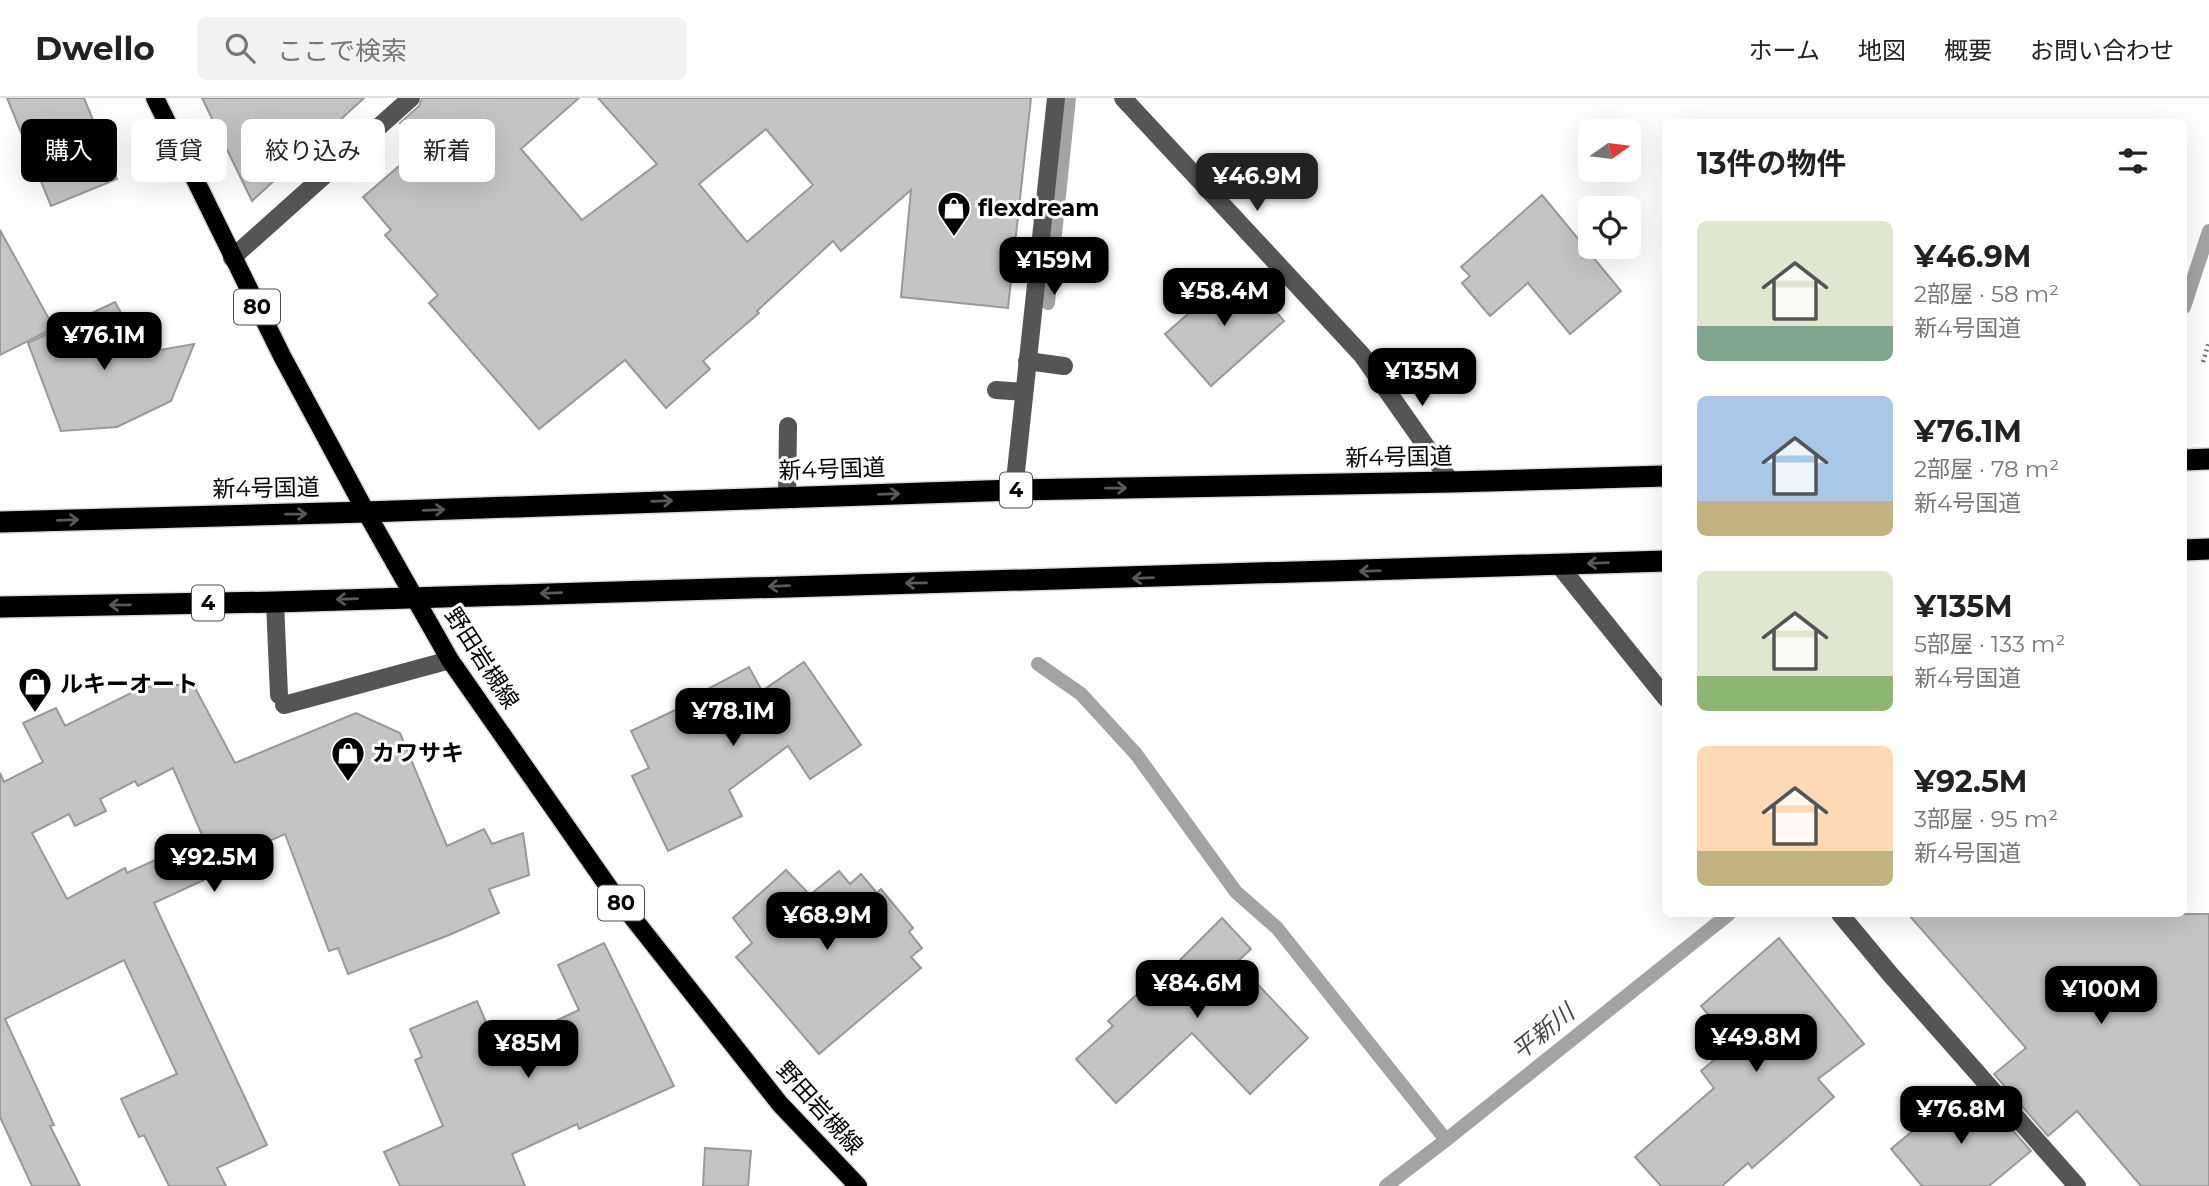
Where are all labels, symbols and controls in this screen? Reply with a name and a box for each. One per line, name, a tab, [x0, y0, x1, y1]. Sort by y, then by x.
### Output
search box	[197, 17, 687, 80]
text: Dwello	[35, 28, 155, 68]
icon: search	[221, 29, 259, 67]
text: ここで検索	[277, 35, 407, 67]
text: ホーム	[1749, 36, 1820, 65]
text: 地図	[1858, 36, 1906, 65]
text: 概要	[1944, 36, 1992, 65]
text: お問い合わせ	[2030, 36, 2174, 65]
chip: 購入	[21, 119, 117, 182]
chip: 賃貸	[131, 119, 227, 182]
chip: 絞り込み	[241, 119, 385, 182]
chip: 新着	[399, 119, 495, 182]
north arrow	[1578, 119, 1642, 182]
map controls	[1578, 119, 1641, 259]
icon: filters	[2114, 142, 2152, 180]
text: 13件の物件	[1697, 145, 1847, 182]
pin: ¥46.9M	[1200, 153, 1314, 213]
text: ¥46.9M	[1212, 162, 1302, 190]
shop icon: flexdream	[935, 189, 973, 238]
place label: flexdream	[978, 194, 1099, 222]
button: locate	[1578, 196, 1641, 259]
pin: ¥159M	[1005, 238, 1103, 297]
text: ¥46.9M	[1914, 238, 2031, 275]
text: ¥159M	[1016, 246, 1092, 274]
icon: home	[1753, 249, 1837, 333]
pin: ¥58.4M	[1167, 268, 1281, 328]
text: ¥58.4M	[1179, 277, 1269, 305]
text: 2部屋 · 58 m²	[1914, 280, 2059, 308]
road number: 80	[234, 290, 280, 325]
pin: ¥76.1M	[47, 313, 161, 372]
text: 新4号国道	[1914, 314, 2021, 342]
text: ¥76.1M	[63, 321, 145, 349]
pin: ¥135M	[1373, 348, 1471, 408]
text: ¥135M	[1384, 357, 1460, 385]
text: ¥76.1M	[1914, 413, 2022, 450]
icon: home	[1753, 424, 1837, 508]
street label: 新4号国道	[1345, 442, 1453, 472]
street label: 新4号国道	[778, 453, 886, 485]
text: 2部屋 · 78 m²	[1914, 455, 2059, 483]
road number: 4	[1000, 472, 1032, 508]
street label: 新4号国道	[212, 473, 320, 503]
one-way arrow	[1105, 481, 1128, 495]
one-way arrow	[877, 487, 900, 500]
text: 新4号国道	[1914, 489, 2021, 517]
one-way arrow	[650, 494, 673, 507]
one-way arrow	[423, 503, 446, 516]
one-way arrow	[284, 507, 307, 521]
one-way arrow	[56, 513, 79, 526]
one-way arrow	[1587, 557, 1610, 570]
one-way arrow	[1359, 564, 1382, 577]
one-way arrow	[1132, 572, 1155, 585]
one-way arrow	[904, 576, 927, 590]
one-way arrow	[767, 580, 790, 593]
road number: 4	[192, 586, 224, 620]
one-way arrow	[540, 586, 563, 599]
text: ¥135M	[1914, 588, 2013, 625]
one-way arrow	[336, 593, 359, 606]
one-way arrow	[108, 598, 131, 612]
icon: home	[1753, 599, 1837, 683]
street label: 野田岩槻線	[439, 602, 525, 714]
text: 5部屋 · 133 m²	[1914, 630, 2065, 658]
text: 新4号国道	[1914, 664, 2021, 692]
shop icon: ルキーオート	[16, 665, 54, 714]
place label: ルキーオート	[60, 670, 198, 698]
pin: ¥78.1M	[676, 688, 790, 748]
text: ¥78.1M	[691, 697, 775, 725]
shop icon: カワサキ	[329, 734, 367, 783]
place label: カワサキ	[372, 739, 464, 767]
text: ¥92.5M	[1914, 763, 2027, 800]
icon: home	[1753, 774, 1837, 858]
text: 3部屋 · 95 m²	[1914, 805, 2058, 833]
pin: ¥92.5M	[157, 834, 271, 894]
text: 新4号国道	[1914, 839, 2021, 867]
text: ¥92.5M	[171, 843, 257, 871]
road number: 80	[598, 886, 644, 920]
pin: ¥68.9M	[770, 892, 884, 952]
text: ¥68.9M	[782, 901, 872, 929]
pin: ¥84.6M	[1140, 960, 1254, 1020]
pin: ¥100M	[2052, 967, 2150, 1026]
text: ¥84.6M	[1152, 969, 1242, 997]
text: ¥100M	[2061, 975, 2141, 1003]
water label: 平新川	[1506, 996, 1582, 1066]
pin: ¥49.8M	[1699, 1014, 1813, 1074]
pin: ¥85M	[487, 1020, 569, 1080]
text: ¥49.8M	[1711, 1023, 1801, 1051]
text: ¥85M	[494, 1029, 562, 1057]
street label: 野田岩槻線	[771, 1056, 869, 1160]
pin: ¥76.8M	[1904, 1086, 2018, 1146]
text: ¥76.8M	[1916, 1095, 2006, 1123]

